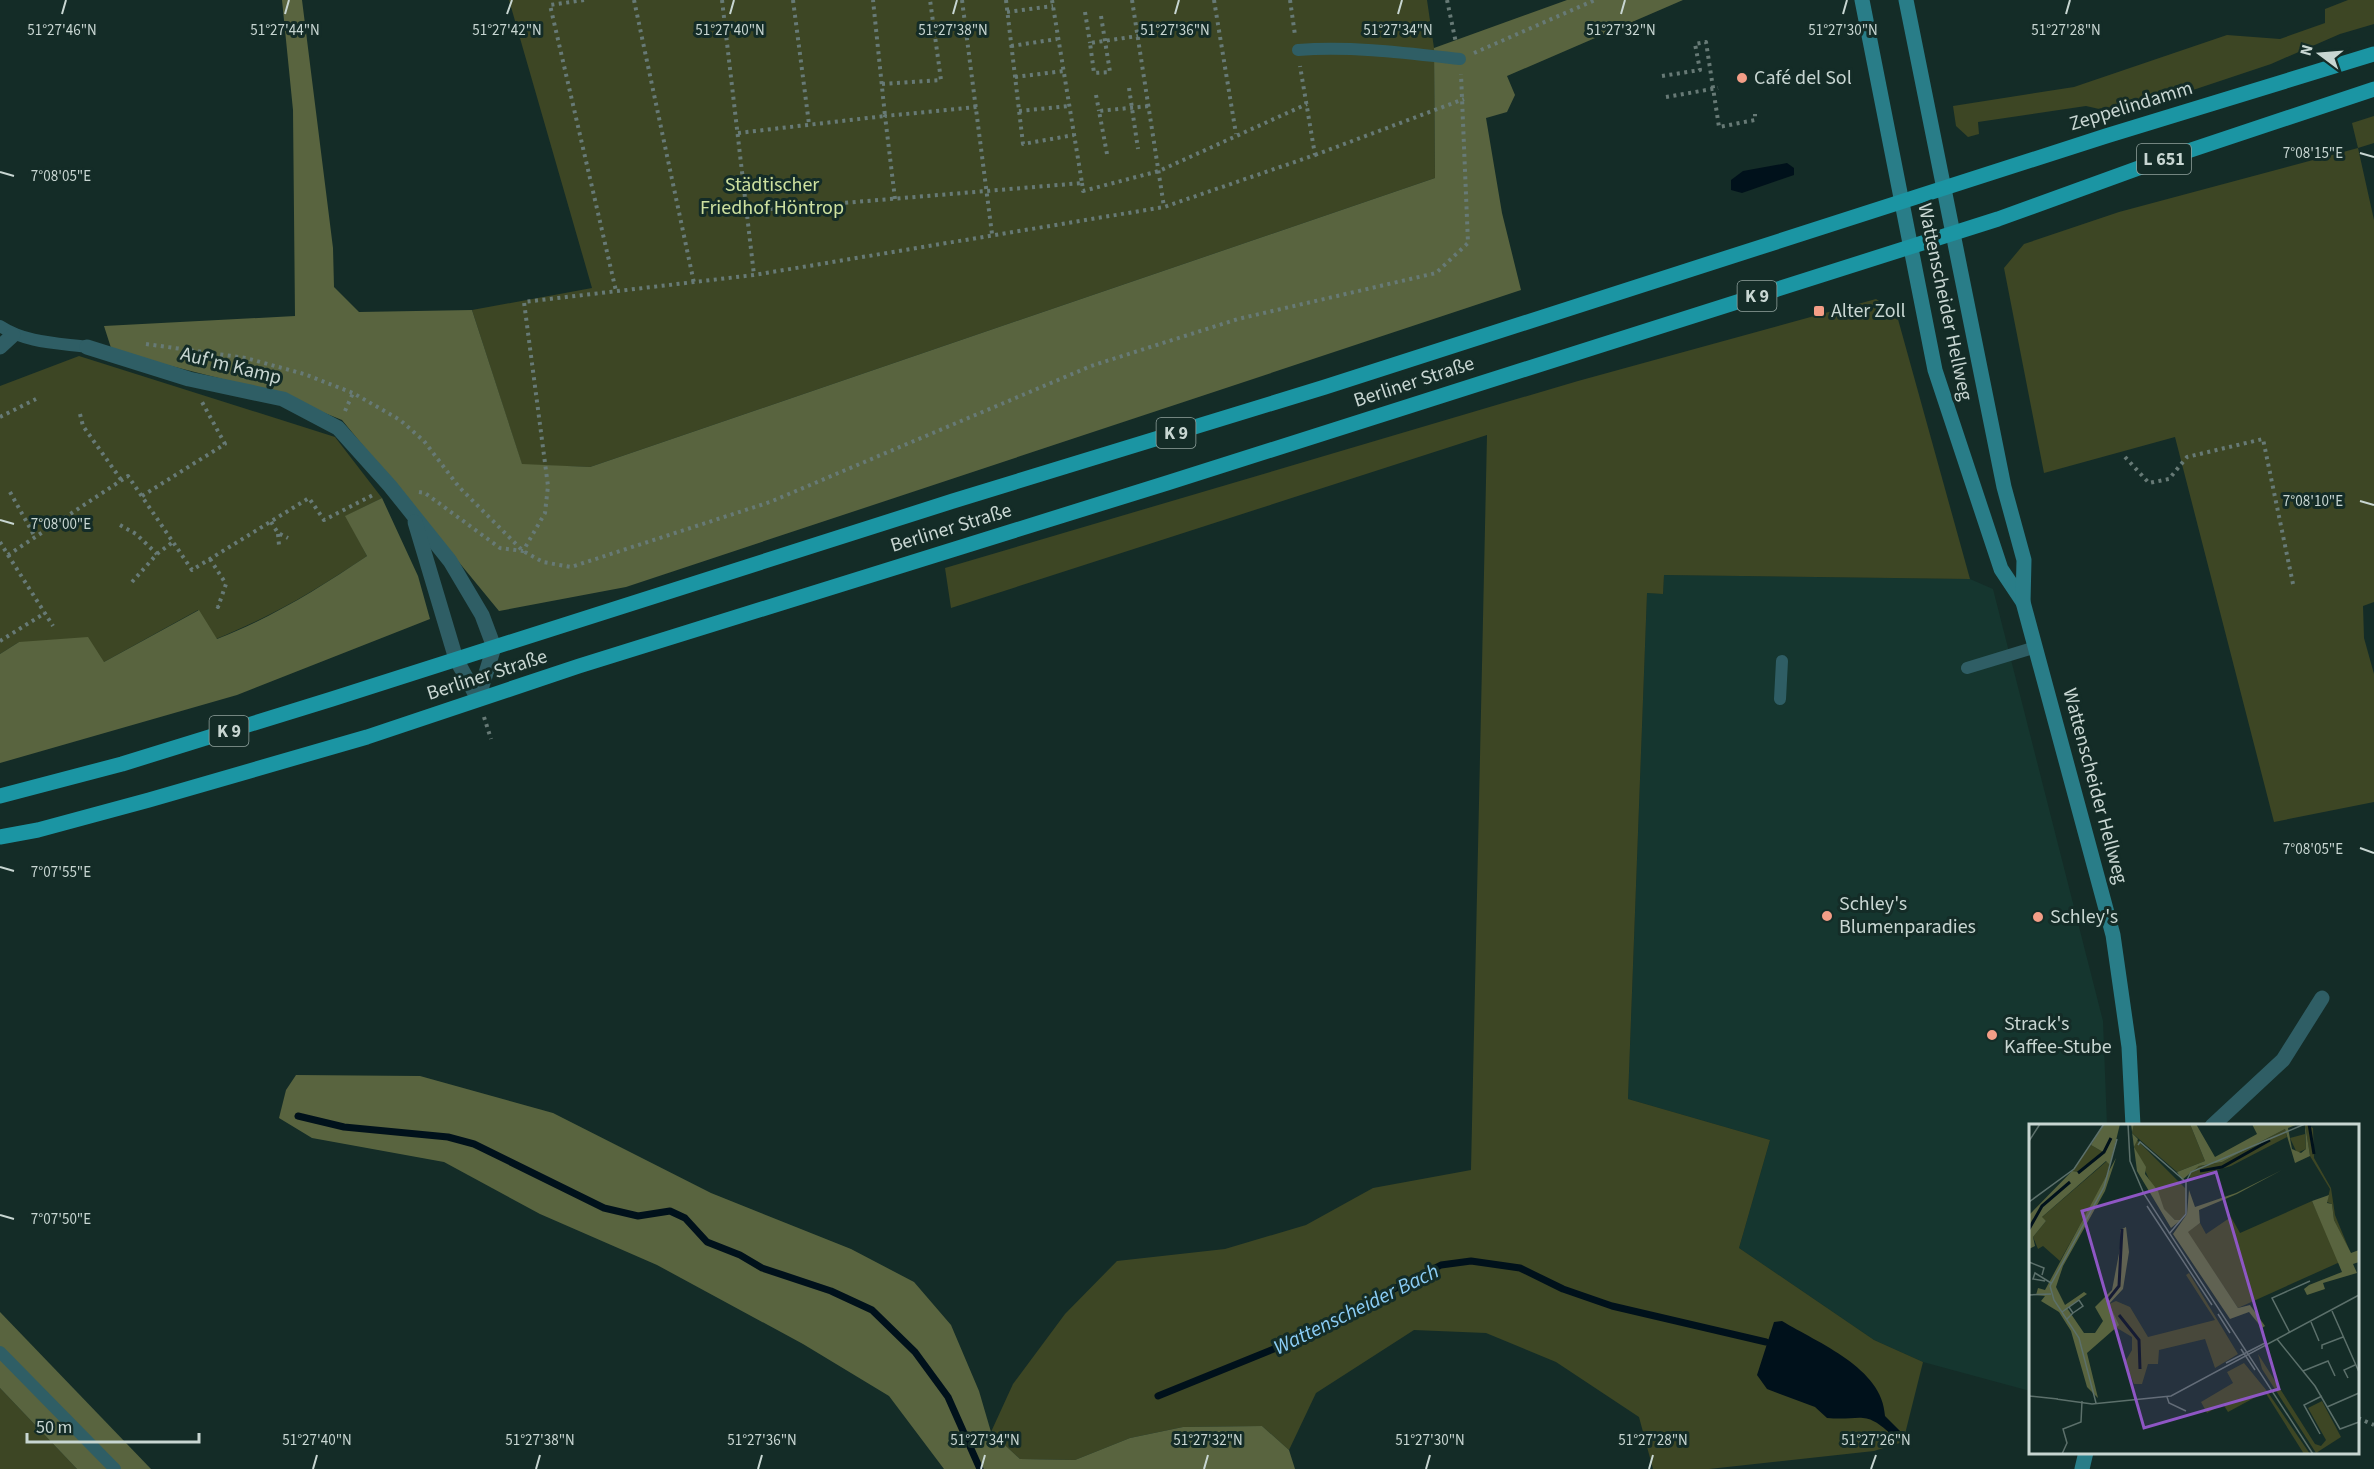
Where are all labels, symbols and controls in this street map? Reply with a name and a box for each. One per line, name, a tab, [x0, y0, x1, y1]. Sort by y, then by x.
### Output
text: 51°27'46"N	[27, 20, 97, 41]
text: 51°27'44"N	[250, 20, 320, 41]
text: 51°27'42"N	[472, 20, 542, 41]
text: 51°27'40"N	[695, 20, 765, 41]
text: 51°27'38"N	[918, 20, 988, 41]
text: 51°27'36"N	[1140, 20, 1210, 41]
text: 51°27'34"N	[1363, 20, 1433, 41]
text: 51°27'32"N	[1586, 20, 1656, 41]
text: 51°27'30"N	[1808, 20, 1878, 41]
text: 51°27'28"N	[2031, 20, 2101, 41]
north arrow	[2290, 24, 2350, 84]
text: N	[2295, 42, 2319, 58]
place label: Café del Sol	[1754, 64, 1852, 92]
marker: Café del Sol	[1735, 71, 1749, 85]
street label: Zeppelindamm	[2066, 74, 2196, 138]
text: 7°08'15"E	[2283, 143, 2343, 164]
road number: L 651	[2137, 144, 2191, 174]
text: 7°08'05"E	[31, 166, 91, 187]
park label: Städtischer Friedhof Höntrop	[700, 171, 844, 222]
street label: Wattenscheider Hellweg	[1910, 201, 1980, 403]
road number: K 9	[1738, 281, 1776, 311]
place label: Alter Zoll	[1831, 297, 1906, 325]
marker: Alter Zoll	[1812, 304, 1826, 318]
street label: Auf'm Kamp	[178, 340, 284, 392]
street label: Berliner Straße	[1350, 349, 1478, 415]
road number: K 9	[1156, 418, 1196, 448]
text: 7°08'10"E	[2283, 491, 2343, 512]
street label: Berliner Straße	[887, 496, 1015, 560]
text: 7°08'00"E	[31, 514, 91, 535]
street label: Berliner Straße	[423, 642, 551, 708]
street label: Wattenscheider Hellweg	[2055, 685, 2135, 887]
road number: K 9	[210, 716, 248, 746]
text: 7°08'05"E	[2283, 839, 2343, 860]
text: 7°07'55"E	[31, 862, 91, 883]
place label: Schley's Blumenparadies	[1839, 890, 1976, 941]
place label: Schley's	[2050, 903, 2118, 931]
marker: Schley's Blumenparadies	[1820, 909, 1834, 923]
marker: Schley's	[2031, 910, 2045, 924]
place label: Strack's Kaffee-Stube	[2004, 1010, 2112, 1061]
marker: Strack's Kaffee-Stube	[1985, 1028, 1999, 1042]
inset map	[2029, 1124, 2359, 1454]
text: 7°07'50"E	[31, 1209, 91, 1230]
water label: Wattenscheider Bach	[1268, 1256, 1444, 1362]
scale bar	[27, 1406, 200, 1444]
text: 50 m	[36, 1415, 72, 1440]
text: 51°27'40"N	[282, 1430, 352, 1451]
text: 51°27'38"N	[505, 1430, 575, 1451]
text: 51°27'36"N	[727, 1430, 797, 1451]
text: 51°27'34"N	[950, 1430, 1020, 1451]
text: 51°27'32"N	[1173, 1430, 1243, 1451]
text: 51°27'30"N	[1395, 1430, 1465, 1451]
text: 51°27'28"N	[1618, 1430, 1688, 1451]
text: 51°27'26"N	[1841, 1430, 1911, 1451]

